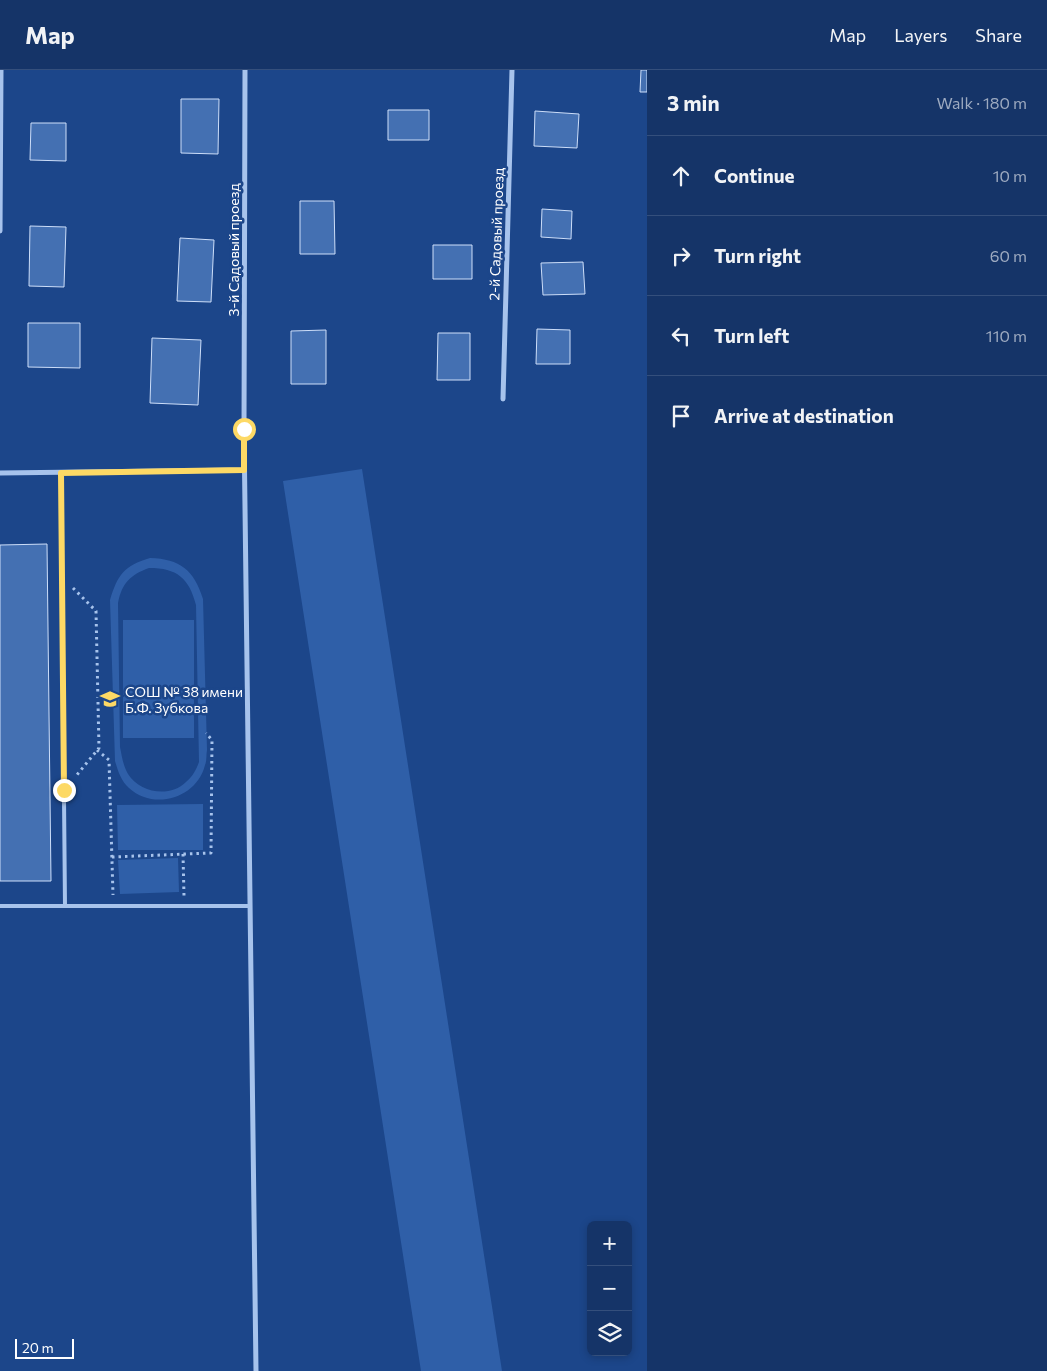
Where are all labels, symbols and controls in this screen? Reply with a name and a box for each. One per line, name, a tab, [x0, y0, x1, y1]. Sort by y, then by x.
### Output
text: Map	[25, 20, 75, 49]
text: Map	[829, 24, 866, 46]
text: Layers	[894, 24, 947, 46]
text: Share	[975, 24, 1022, 46]
text: 3 min	[667, 90, 720, 115]
text: Walk · 180 m	[937, 93, 1027, 112]
icon: ahead	[667, 162, 695, 190]
text: Continue	[714, 164, 794, 187]
text: 10 m	[993, 166, 1027, 185]
street label: 2-й Садовый проезд	[485, 167, 507, 301]
street label: 3-й Садовый проезд	[225, 183, 242, 317]
icon: right	[667, 242, 695, 270]
text: Turn right	[714, 244, 801, 267]
text: 60 m	[990, 246, 1027, 265]
icon: left	[667, 322, 695, 350]
text: Turn left	[714, 324, 789, 347]
text: 110 m	[986, 326, 1027, 345]
icon: arrive	[667, 402, 695, 430]
text: Arrive at destination	[714, 404, 894, 427]
route start	[233, 418, 256, 441]
place label: СОШ № 38 имени Б.Ф. Зубкова	[125, 683, 243, 716]
school or university icon: СОШ № 38 имени Б.Ф. Зубкова	[99, 688, 121, 710]
route end	[53, 779, 76, 802]
map controls	[587, 1221, 632, 1356]
button: +	[587, 1221, 632, 1266]
button: −	[587, 1266, 632, 1311]
button: layers	[587, 1311, 632, 1356]
scale bar	[15, 1336, 74, 1359]
text: 20 m	[22, 1339, 54, 1356]

